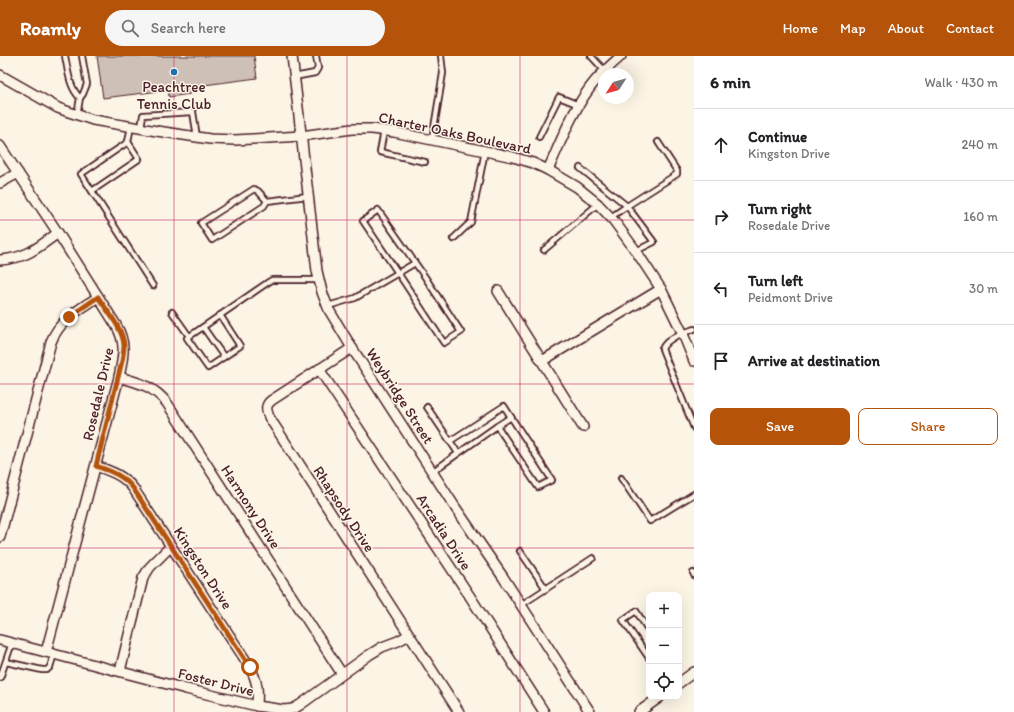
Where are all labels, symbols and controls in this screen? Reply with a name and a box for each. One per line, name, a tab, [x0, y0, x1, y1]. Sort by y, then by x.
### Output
search box	[105, 10, 385, 46]
text: Roamly	[20, 17, 81, 40]
icon: search	[119, 17, 141, 39]
text: Search here	[151, 19, 226, 37]
text: Home	[783, 20, 818, 37]
text: Map	[840, 20, 866, 37]
text: About	[888, 20, 924, 37]
text: Contact	[946, 20, 994, 37]
marker: Peachtree Tennis Club	[169, 67, 179, 77]
north arrow	[598, 68, 634, 104]
text: 6 min	[710, 72, 751, 92]
text: Walk · 430 m	[925, 75, 998, 90]
place label: Peachtree Tennis Club	[137, 78, 211, 113]
street label: Charter Oaks Boulevard	[377, 108, 534, 158]
text: Continue	[748, 128, 807, 146]
icon: ahead	[710, 134, 732, 156]
text: 240 m	[961, 137, 998, 152]
text: Kingston Drive	[748, 146, 830, 161]
text: Turn right	[748, 200, 812, 218]
icon: right	[710, 206, 732, 228]
text: 160 m	[963, 209, 998, 224]
text: Rosedale Drive	[748, 218, 830, 233]
text: Turn left	[748, 272, 803, 290]
icon: left	[710, 278, 732, 300]
text: 30 m	[969, 281, 998, 296]
text: Peidmont Drive	[748, 290, 833, 305]
route end	[60, 308, 78, 326]
street label: Weybridge Street	[362, 345, 438, 448]
street label: Rosedale Drive	[79, 346, 117, 442]
icon: arrive	[710, 350, 732, 372]
text: Arrive at destination	[748, 352, 880, 370]
button: Save	[710, 408, 850, 445]
button: Share	[858, 408, 998, 445]
street label: Harmony Drive	[217, 462, 285, 552]
street label: Rhapsody Drive	[309, 462, 379, 556]
street label: Arcadia Drive	[413, 491, 475, 573]
street label: Kingston Drive	[170, 523, 236, 613]
map controls	[646, 592, 682, 700]
button: +	[646, 592, 682, 628]
button: −	[646, 628, 682, 664]
route start	[241, 658, 259, 676]
street label: Foster Drive	[176, 664, 256, 700]
button: locate	[646, 664, 682, 700]

